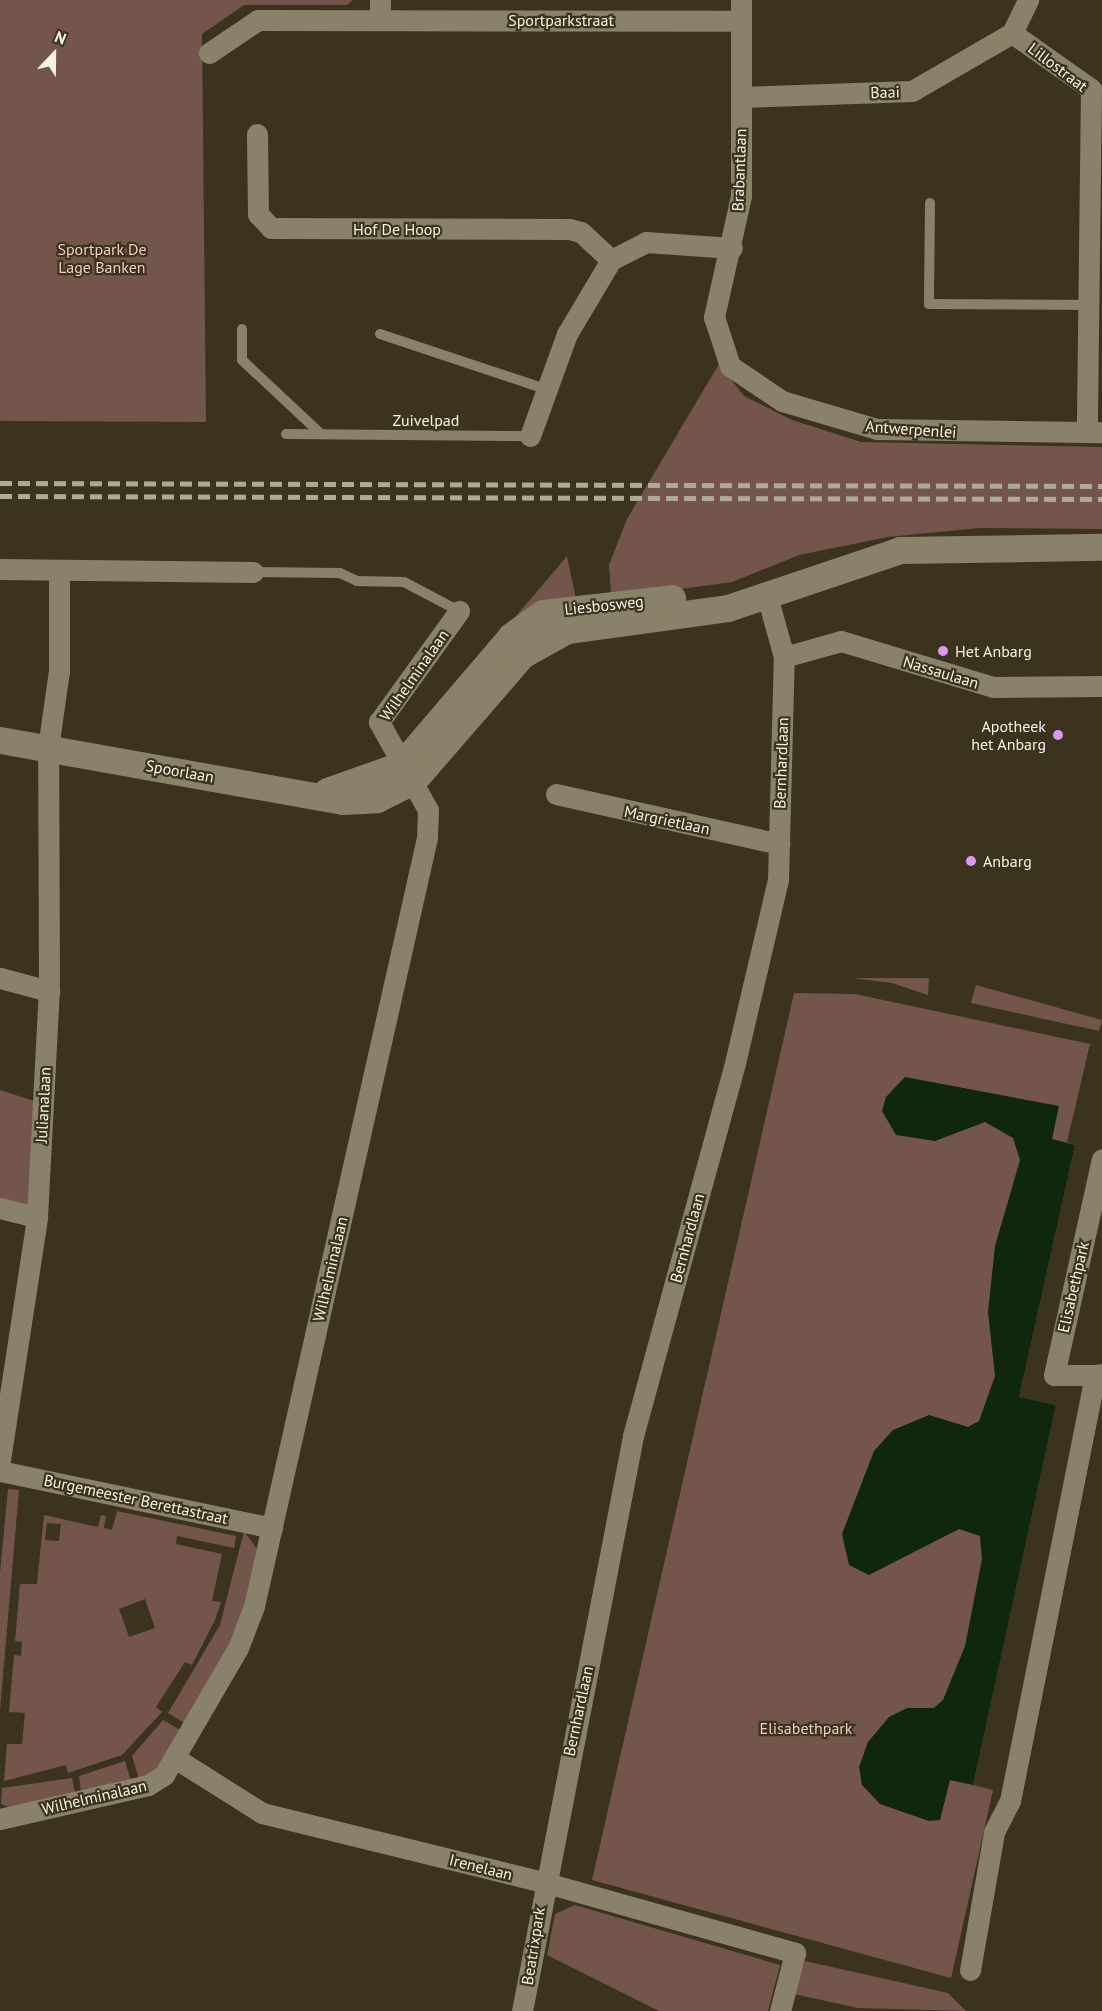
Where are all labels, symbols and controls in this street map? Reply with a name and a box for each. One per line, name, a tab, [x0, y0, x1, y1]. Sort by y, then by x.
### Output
street label: Sportparkstraat	[508, 10, 614, 30]
north arrow	[24, 24, 84, 84]
text: N	[52, 26, 69, 49]
street label: Lillostraat	[1025, 38, 1091, 96]
street label: Baai	[870, 82, 900, 102]
street label: Brabantlaan	[728, 128, 750, 212]
street label: Hof De Hoop	[353, 219, 441, 239]
park label: Sportpark De Lage Banken	[57, 239, 147, 277]
street label: Zuivelpad	[393, 410, 459, 430]
street label: Antwerpenlei	[865, 416, 957, 442]
street label: Liesbosweg	[563, 591, 645, 619]
street label: Wilhelminalaan	[375, 626, 453, 724]
place label: Het Anbarg	[955, 641, 1032, 661]
marker: Het Anbarg	[936, 644, 950, 658]
street label: Nassaulaan	[901, 651, 981, 693]
place label: Apotheek het Anbarg	[971, 716, 1046, 754]
street label: Bernhardlaan	[770, 717, 792, 809]
marker: Apotheek het Anbarg	[1051, 728, 1065, 742]
street label: Spoorlaan	[144, 756, 216, 786]
street label: Margrietlaan	[622, 802, 712, 838]
place label: Anbarg	[983, 851, 1032, 871]
marker: Anbarg	[964, 854, 978, 868]
street label: Julianalaan	[31, 1066, 55, 1144]
street label: Bernhardlaan	[666, 1191, 708, 1285]
street label: Wilhelminalaan	[309, 1215, 351, 1323]
street label: Elisabethpark	[1053, 1240, 1093, 1334]
street label: Burgemeester Berettastraat	[42, 1470, 230, 1528]
street label: Bernhardlaan	[559, 1664, 597, 1758]
park label: Elisabethpark	[760, 1718, 852, 1738]
street label: Wilhelminalaan	[40, 1776, 148, 1818]
street label: Irenelaan	[447, 1850, 515, 1884]
street label: Beatrixpark	[517, 1906, 549, 1986]

